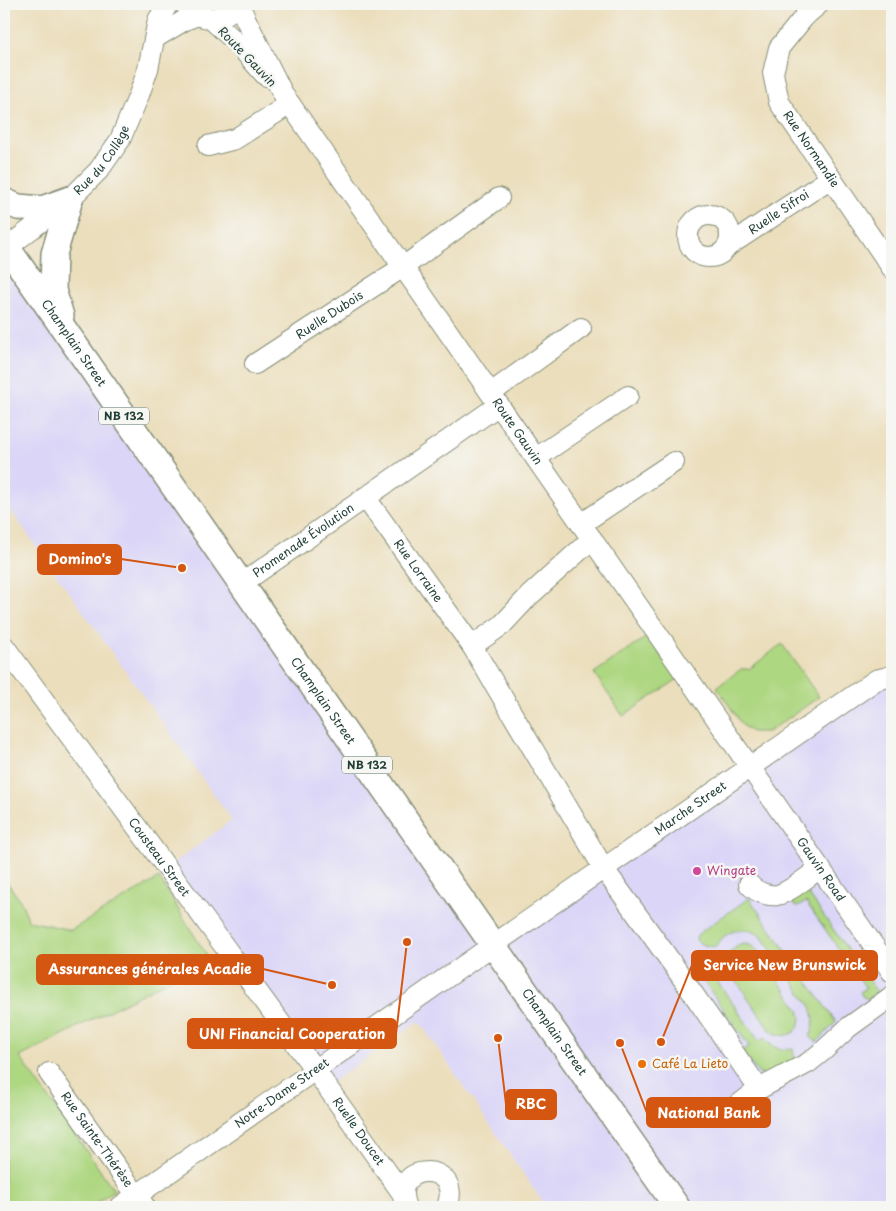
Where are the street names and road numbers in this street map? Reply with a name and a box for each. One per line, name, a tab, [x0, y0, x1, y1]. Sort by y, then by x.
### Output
street label: Route Gauvin	[214, 22, 281, 90]
street label: Rue Normandie	[779, 107, 844, 191]
street label: Rue du Collège	[69, 122, 133, 199]
street label: Ruelle Sifroi	[744, 185, 812, 238]
street label: Ruelle Dubois	[291, 285, 367, 343]
street label: Champlain Street	[38, 295, 111, 390]
street label: Route Gauvin	[488, 394, 548, 468]
road number: NB 132	[99, 408, 149, 424]
street label: Promenade Évolution	[248, 498, 357, 581]
street label: Rue Lorraine	[390, 535, 448, 606]
street label: Champlain Street	[287, 653, 361, 748]
road number: NB 132	[342, 756, 392, 774]
street label: Marche Street	[650, 776, 730, 839]
street label: Cousteau Street	[125, 813, 195, 900]
street label: Gauvin Road	[793, 833, 850, 905]
street label: Champlain Street	[518, 984, 592, 1079]
street label: Notre-Dame Street	[231, 1053, 332, 1132]
street label: Rue Sainte-Thérèse	[57, 1088, 138, 1191]
street label: Ruelle Doucet	[329, 1093, 390, 1169]

